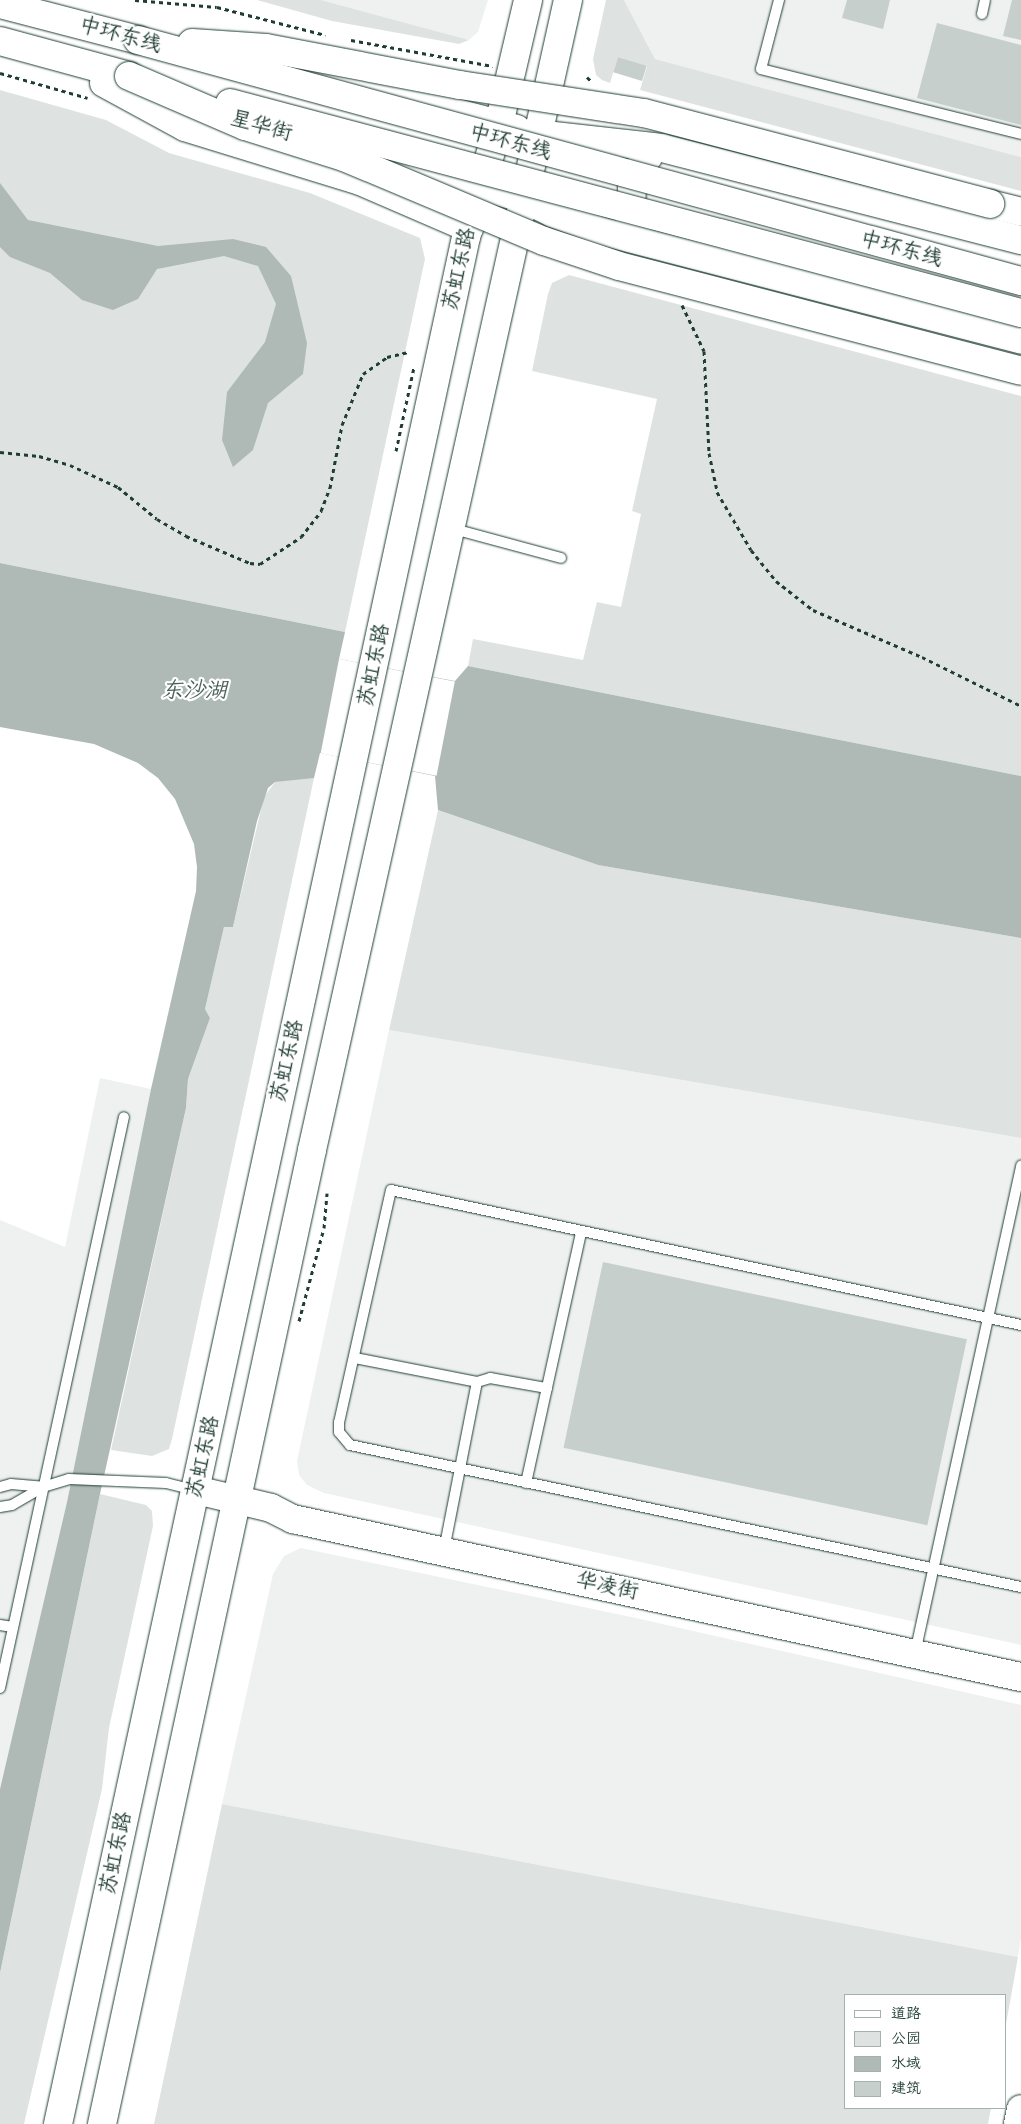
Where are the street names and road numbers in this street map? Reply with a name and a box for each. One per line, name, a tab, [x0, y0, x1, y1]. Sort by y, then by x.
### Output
street label: 中环东线	[76, 13, 164, 59]
street label: 星华街	[227, 107, 295, 147]
street label: 中环东线	[466, 120, 554, 166]
street label: 苏虹东路	[438, 225, 482, 313]
street label: 中环东线	[857, 227, 945, 273]
street label: 苏虹东路	[354, 621, 396, 709]
street label: 苏虹东路	[266, 1017, 310, 1105]
street label: 苏虹东路	[182, 1413, 226, 1501]
street label: 华凌街	[574, 1568, 640, 1606]
street label: 苏虹东路	[96, 1809, 138, 1897]

